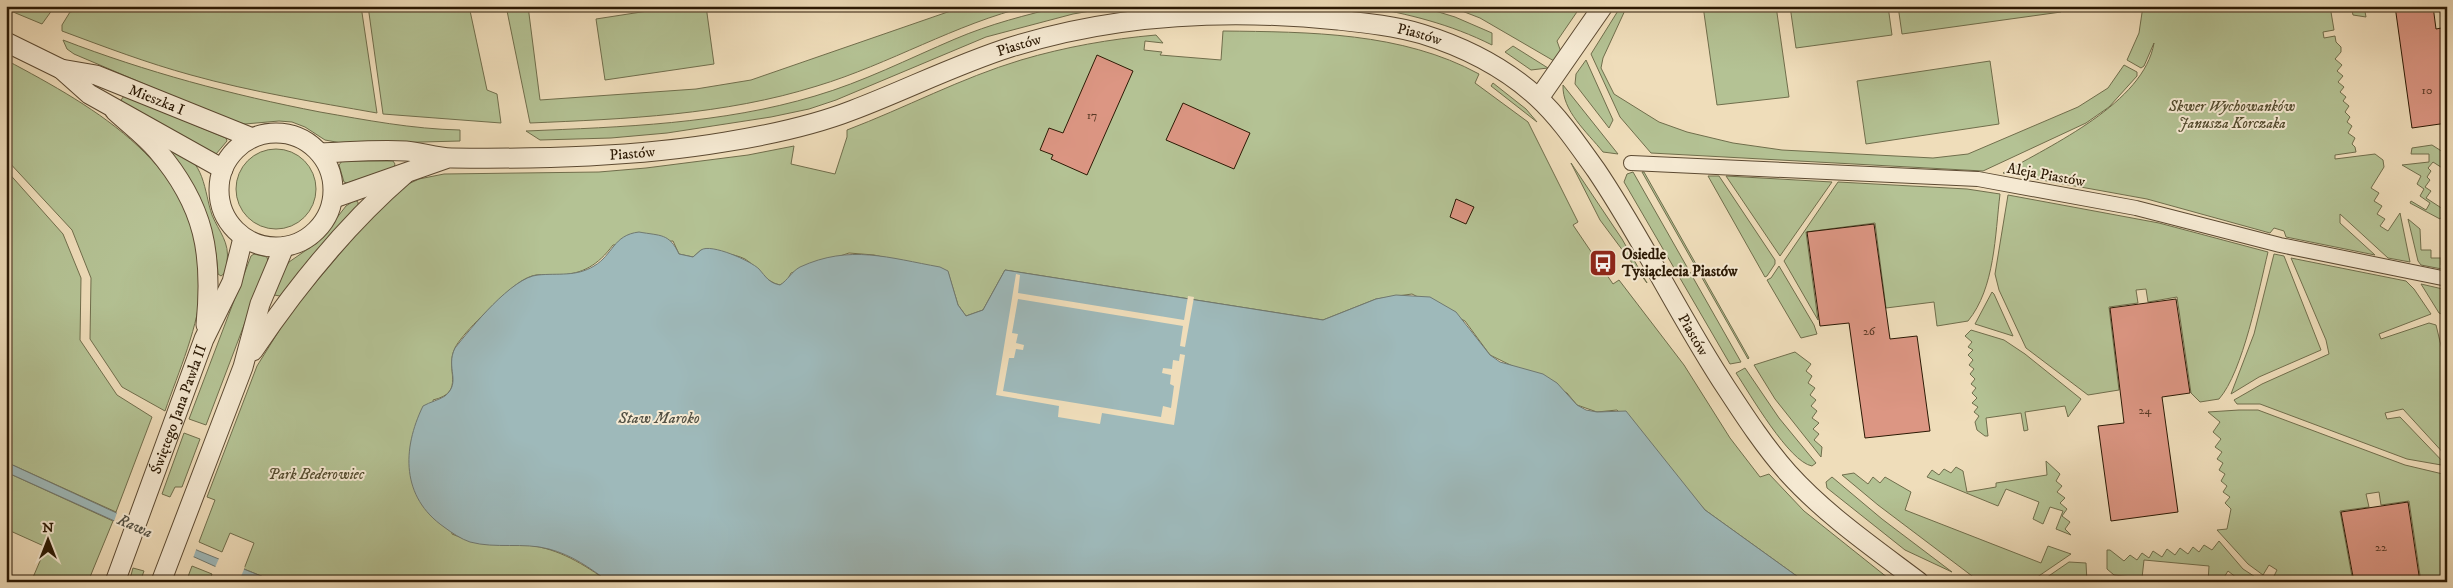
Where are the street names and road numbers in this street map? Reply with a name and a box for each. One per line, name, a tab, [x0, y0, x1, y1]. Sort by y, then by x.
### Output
street label: Piastów	[1396, 19, 1445, 50]
street label: Piastów	[994, 29, 1044, 61]
street label: Mieszka I	[126, 80, 187, 119]
street label: Piastów	[609, 142, 656, 164]
street label: Aleja Piastów	[2005, 159, 2087, 191]
street label: Piastów	[1674, 310, 1713, 360]
street label: Świętego Jana Pawła II	[145, 342, 211, 477]

